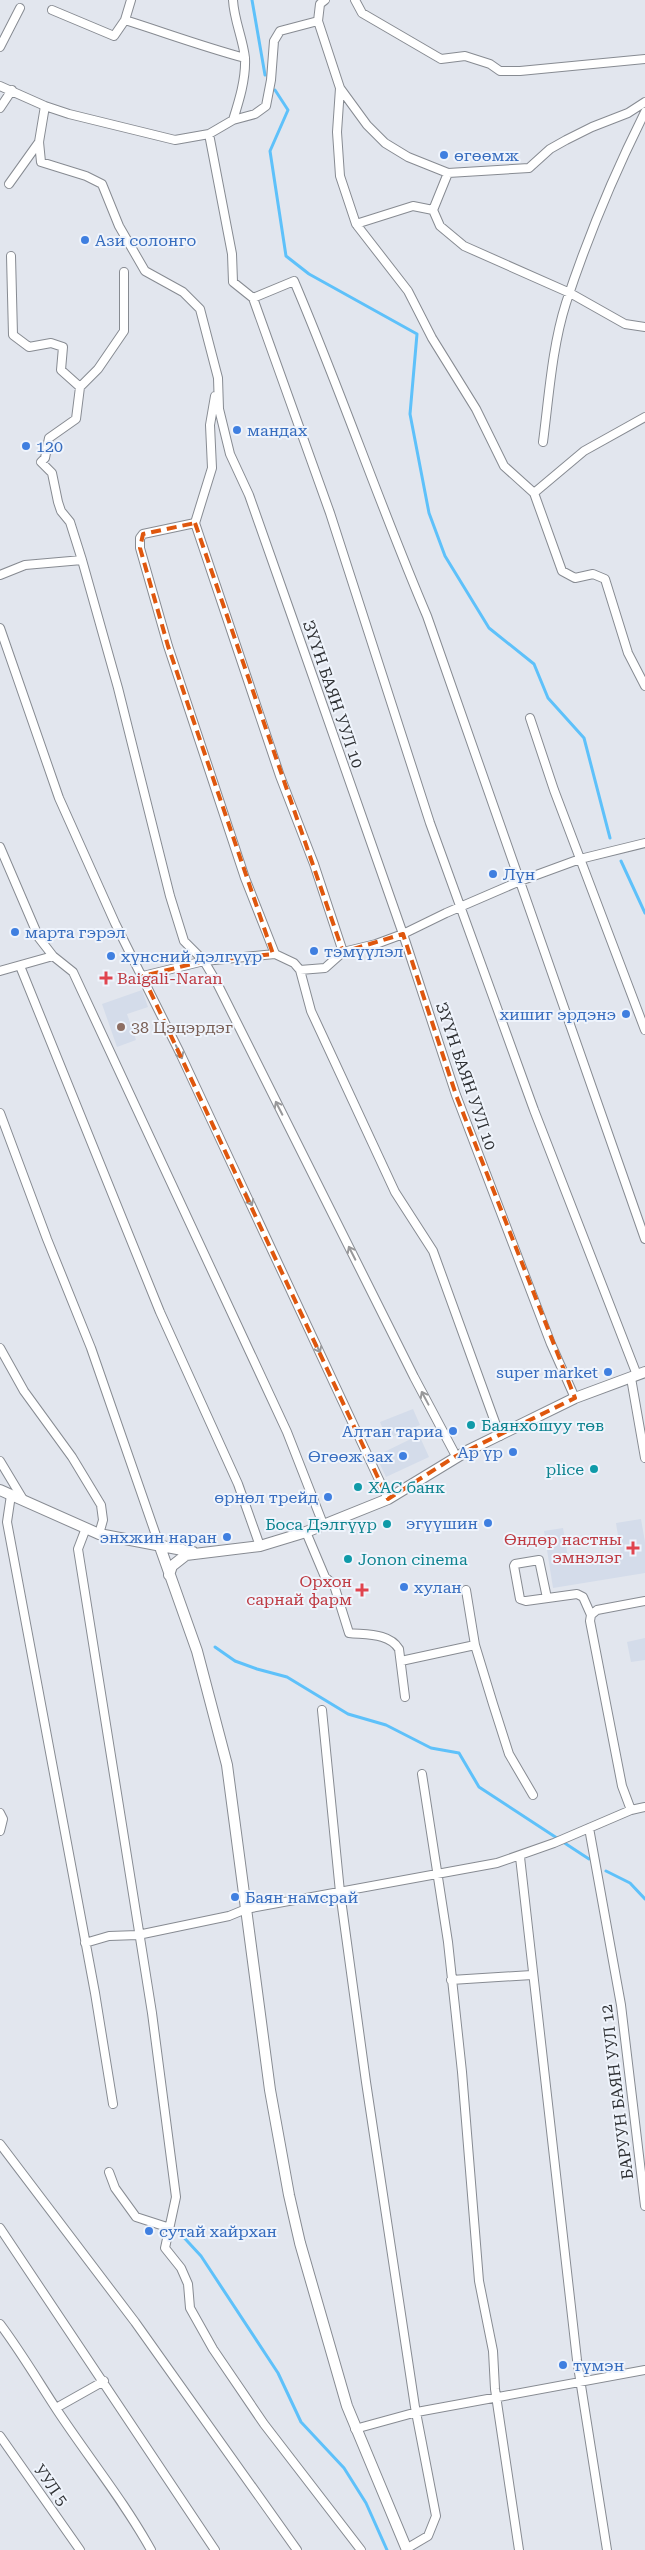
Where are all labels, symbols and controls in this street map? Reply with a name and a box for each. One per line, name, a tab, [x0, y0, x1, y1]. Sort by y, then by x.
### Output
place label: өгөөмж	[454, 146, 519, 165]
marker: өгөөмж	[438, 149, 450, 161]
place label: Ази солонго	[95, 231, 196, 250]
marker: Ази солонго	[79, 234, 91, 246]
place label: мандах	[247, 421, 308, 440]
marker: мандах	[231, 424, 243, 436]
place label: 120	[36, 437, 63, 456]
marker: 120	[20, 440, 32, 452]
street label: ЗҮҮН БАЯН УУЛ 10	[299, 618, 367, 771]
place label: Лүн	[503, 865, 535, 884]
marker: Лүн	[487, 868, 499, 880]
place label: марта гэрэл	[25, 923, 126, 942]
marker: марта гэрэл	[9, 926, 21, 938]
place label: тэмүүлэл	[324, 942, 404, 961]
marker: тэмүүлэл	[308, 945, 320, 957]
place label: хүнсний дэлгүүр	[121, 947, 262, 966]
marker: хүнсний дэлгүүр	[105, 950, 117, 962]
place label: Baigali-Naran	[117, 969, 223, 988]
marker: Baigali-Naran	[99, 971, 113, 985]
street label: ЗҮҮН БАЯН УУЛ 10	[432, 1000, 500, 1153]
place label: хишиг эрдэнэ	[500, 1005, 616, 1024]
marker: хишиг эрдэнэ	[620, 1008, 632, 1020]
place label: 38 Цэцэрдэг	[131, 1018, 233, 1037]
marker: 38 Цэцэрдэг	[115, 1021, 127, 1033]
one-way arrow	[175, 1044, 185, 1059]
one-way arrow	[274, 1100, 284, 1115]
one-way arrow	[244, 1191, 254, 1206]
one-way arrow	[347, 1246, 356, 1261]
one-way arrow	[313, 1338, 323, 1353]
place label: super market	[496, 1363, 598, 1382]
marker: super market	[602, 1366, 614, 1378]
one-way arrow	[420, 1391, 429, 1406]
place label: Баянхошуу төв	[481, 1416, 604, 1435]
marker: Баянхошуу төв	[465, 1419, 477, 1431]
place label: Алтан тариа	[342, 1422, 443, 1441]
marker: Алтан тариа	[447, 1425, 459, 1437]
place label: Ар үр	[457, 1443, 503, 1462]
marker: Ар үр	[507, 1446, 519, 1458]
place label: Өгөөж зах	[308, 1447, 394, 1466]
marker: Өгөөж зах	[397, 1450, 409, 1462]
place label: plice	[546, 1460, 584, 1479]
marker: plice	[588, 1463, 600, 1475]
place label: ХАС банк	[368, 1478, 445, 1497]
marker: ХАС банк	[352, 1481, 364, 1493]
place label: өрнөл трейд	[214, 1488, 318, 1507]
marker: өрнөл трейд	[322, 1491, 334, 1503]
place label: эгүүшин	[406, 1514, 478, 1533]
place label: Боса Дэлгүүр	[265, 1515, 377, 1534]
marker: эгүүшин	[482, 1517, 494, 1529]
marker: Боса Дэлгүүр	[381, 1518, 393, 1530]
place label: энхжин наран	[100, 1528, 217, 1547]
place label: Өндөр настны эмнэлэг	[504, 1530, 622, 1567]
marker: энхжин наран	[221, 1531, 233, 1543]
marker: Өндөр настны эмнэлэг	[626, 1541, 640, 1555]
place label: Jonon cinema	[358, 1550, 468, 1569]
marker: Jonon cinema	[342, 1553, 354, 1565]
place label: Орхон сарнай фарм	[246, 1572, 352, 1609]
place label: хулан	[414, 1578, 462, 1597]
marker: хулан	[398, 1581, 410, 1593]
marker: Орхон сарнай фарм	[356, 1584, 368, 1596]
place label: Баян намсрай	[245, 1888, 359, 1907]
marker: Баян намсрай	[229, 1891, 241, 1903]
street label: БАРУУН БАЯН УУЛ 12	[597, 2003, 637, 2181]
place label: сутай хайрхан	[159, 2222, 277, 2241]
marker: сутай хайрхан	[143, 2225, 155, 2237]
place label: түмэн	[573, 2356, 624, 2375]
marker: түмэн	[557, 2359, 569, 2371]
street label: УУЛ 5	[30, 2461, 72, 2509]

